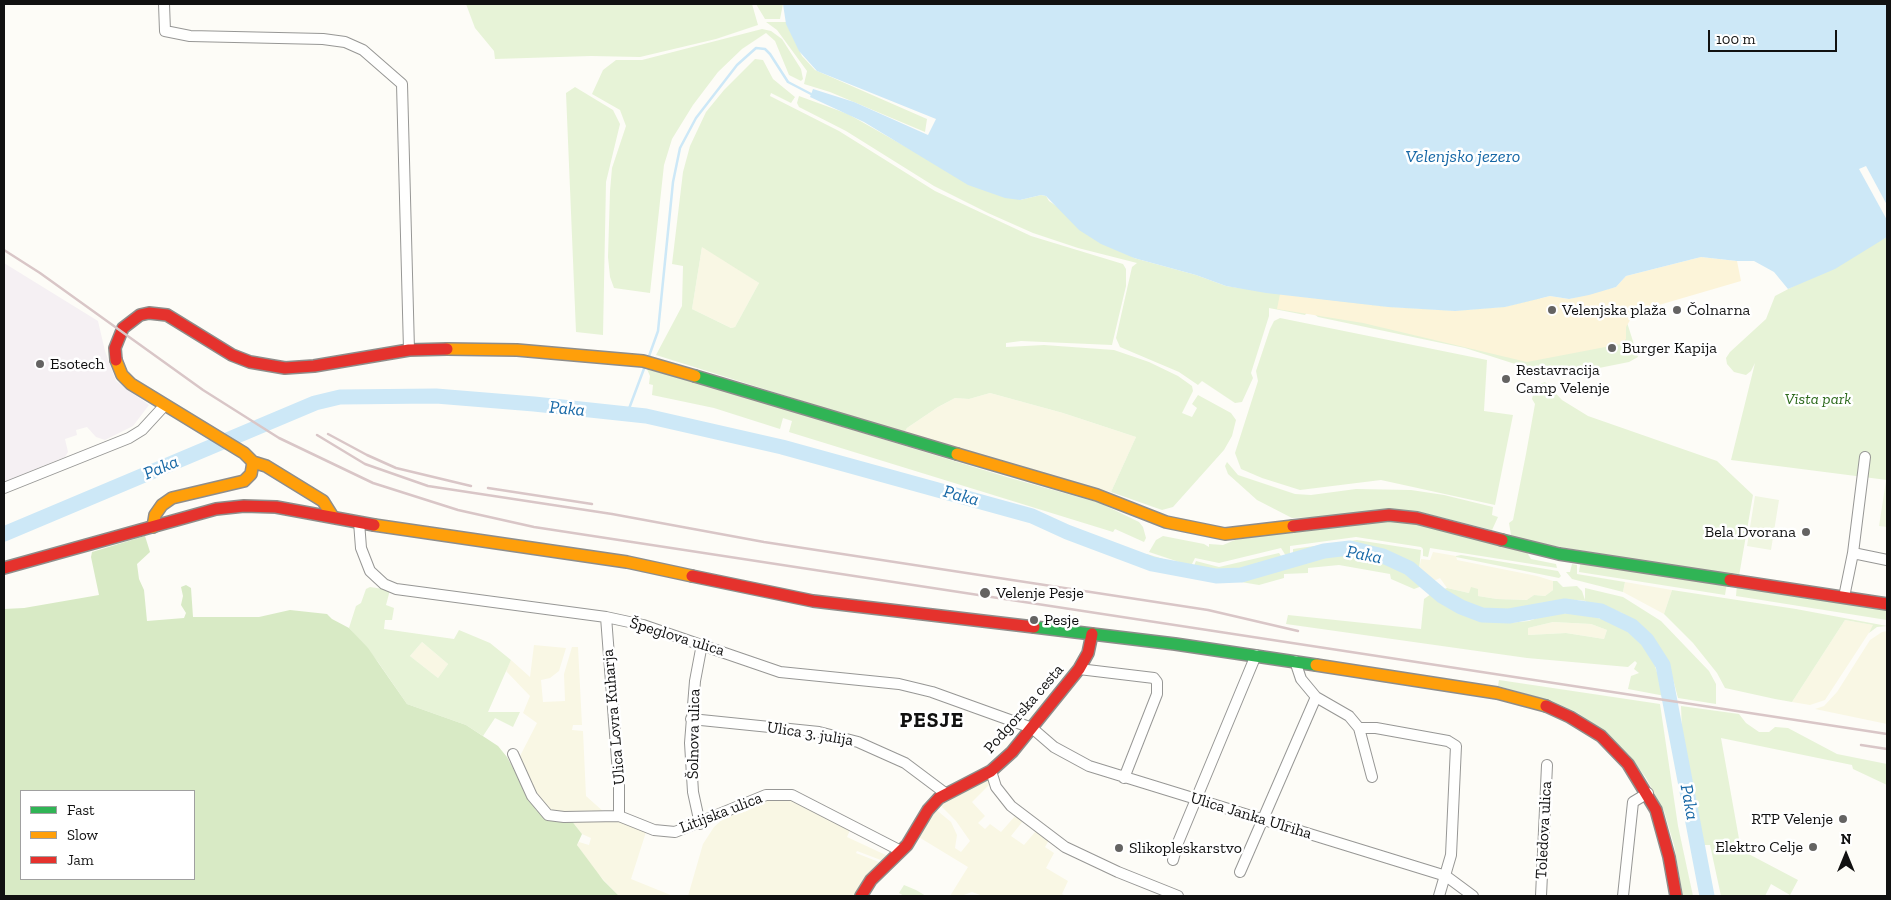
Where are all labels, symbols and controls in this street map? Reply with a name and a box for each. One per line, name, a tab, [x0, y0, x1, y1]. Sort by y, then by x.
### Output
scale bar	[1711, 20, 1840, 52]
text: 100 m	[1716, 30, 1755, 48]
water label: Velenjsko jezero	[1406, 146, 1520, 168]
place label: Velenjska plaža	[1562, 300, 1666, 320]
place label: Čolnarna	[1687, 300, 1750, 320]
marker: Velenjska plaža	[1546, 304, 1558, 316]
marker: Čolnarna	[1671, 304, 1683, 316]
place label: Burger Kapija	[1622, 338, 1717, 358]
marker: Burger Kapija	[1606, 342, 1618, 354]
place label: Esotech	[50, 354, 104, 374]
marker: Esotech	[34, 358, 46, 370]
place label: Restavracija Camp Velenje	[1516, 360, 1610, 398]
marker: Restavracija Camp Velenje	[1500, 373, 1512, 385]
park label: Vista park	[1785, 389, 1851, 409]
water label: Paka	[548, 397, 586, 421]
water label: Paka	[140, 451, 182, 485]
water label: Paka	[941, 481, 981, 511]
place label: Bela Dvorana	[1704, 522, 1796, 542]
marker: Bela Dvorana	[1800, 526, 1812, 538]
water label: Paka	[1344, 541, 1384, 569]
place label: Velenje Pesje	[996, 583, 1084, 603]
marker: Velenje Pesje	[978, 586, 992, 600]
place label: Pesje	[1044, 610, 1079, 630]
street label: Špeglova ulica	[627, 613, 727, 661]
marker: Pesje	[1028, 614, 1040, 626]
street label: Ulica Lovra Kuharja	[599, 648, 629, 786]
street label: Podgorska cesta	[980, 661, 1068, 757]
street label: Šolnova ulica	[684, 689, 704, 779]
district label: PESJE	[899, 708, 965, 734]
street label: Ulica 3. julija	[765, 718, 855, 750]
street label: Toledova ulica	[1532, 781, 1556, 879]
water label: Paka	[1675, 782, 1703, 822]
street label: Litijska ulica	[677, 788, 765, 838]
street label: Ulica Janka Ulriha	[1188, 788, 1314, 844]
legend	[20, 790, 195, 880]
text: Fast	[67, 801, 95, 819]
place label: RTP Velenje	[1751, 809, 1833, 829]
marker: RTP Velenje	[1837, 813, 1849, 825]
text: Slow	[67, 826, 98, 844]
north arrow	[1821, 830, 1871, 880]
text: N	[1841, 831, 1851, 848]
place label: Elektro Celje	[1715, 837, 1803, 857]
place label: Slikopleskarstvo	[1129, 838, 1242, 858]
marker: Elektro Celje	[1807, 841, 1819, 853]
marker: Slikopleskarstvo	[1113, 842, 1125, 854]
text: Jam	[67, 851, 94, 869]

